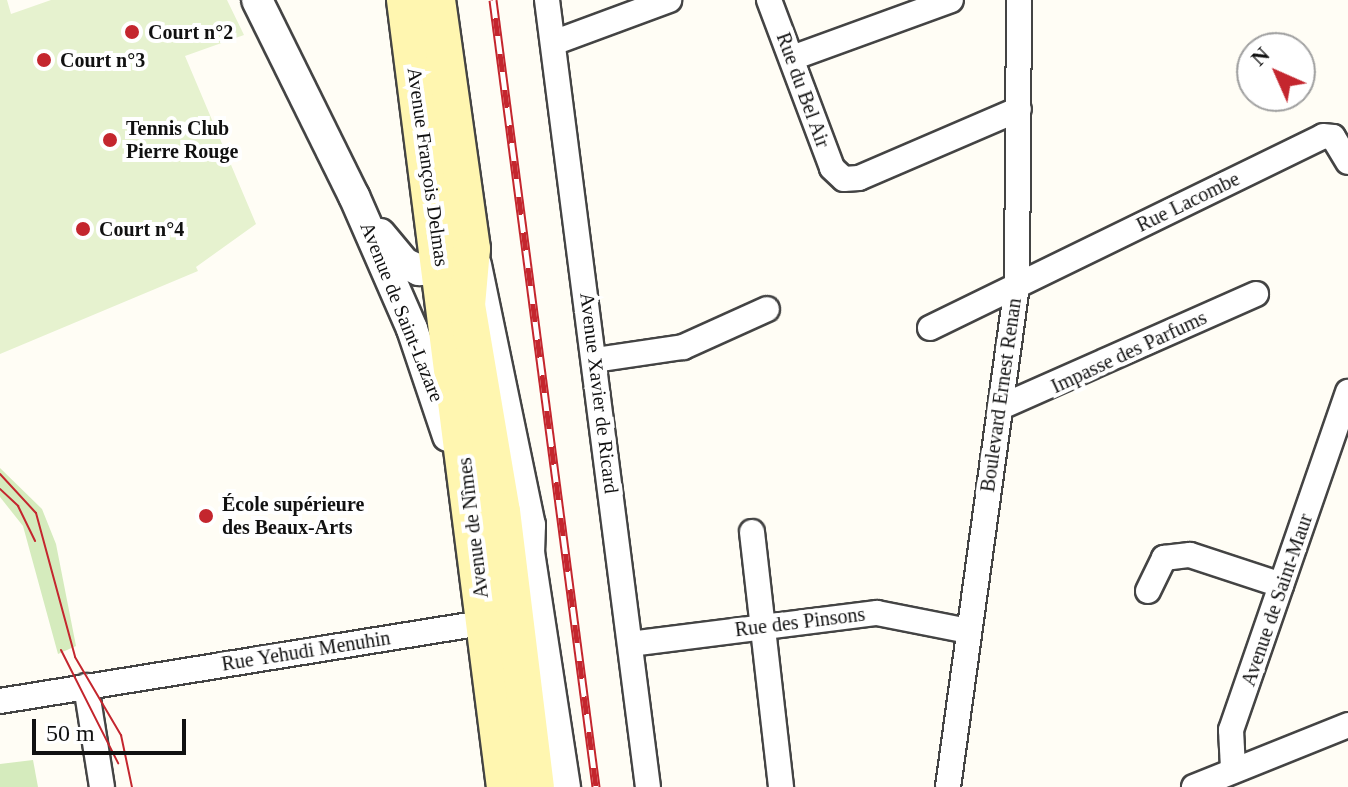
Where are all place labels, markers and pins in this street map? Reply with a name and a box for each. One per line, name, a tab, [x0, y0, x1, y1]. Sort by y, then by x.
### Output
place label: Court n°2	[148, 20, 233, 44]
marker: Court n°2	[123, 23, 141, 41]
place label: Court n°3	[60, 48, 145, 72]
marker: Court n°3	[35, 51, 53, 69]
place label: Tennis Club Pierre Rouge	[126, 116, 238, 163]
marker: Tennis Club Pierre Rouge	[101, 131, 119, 149]
place label: Court n°4	[99, 217, 184, 241]
marker: Court n°4	[74, 220, 92, 238]
place label: École supérieure des Beaux-Arts	[222, 492, 364, 539]
marker: École supérieure des Beaux-Arts	[197, 507, 215, 525]

